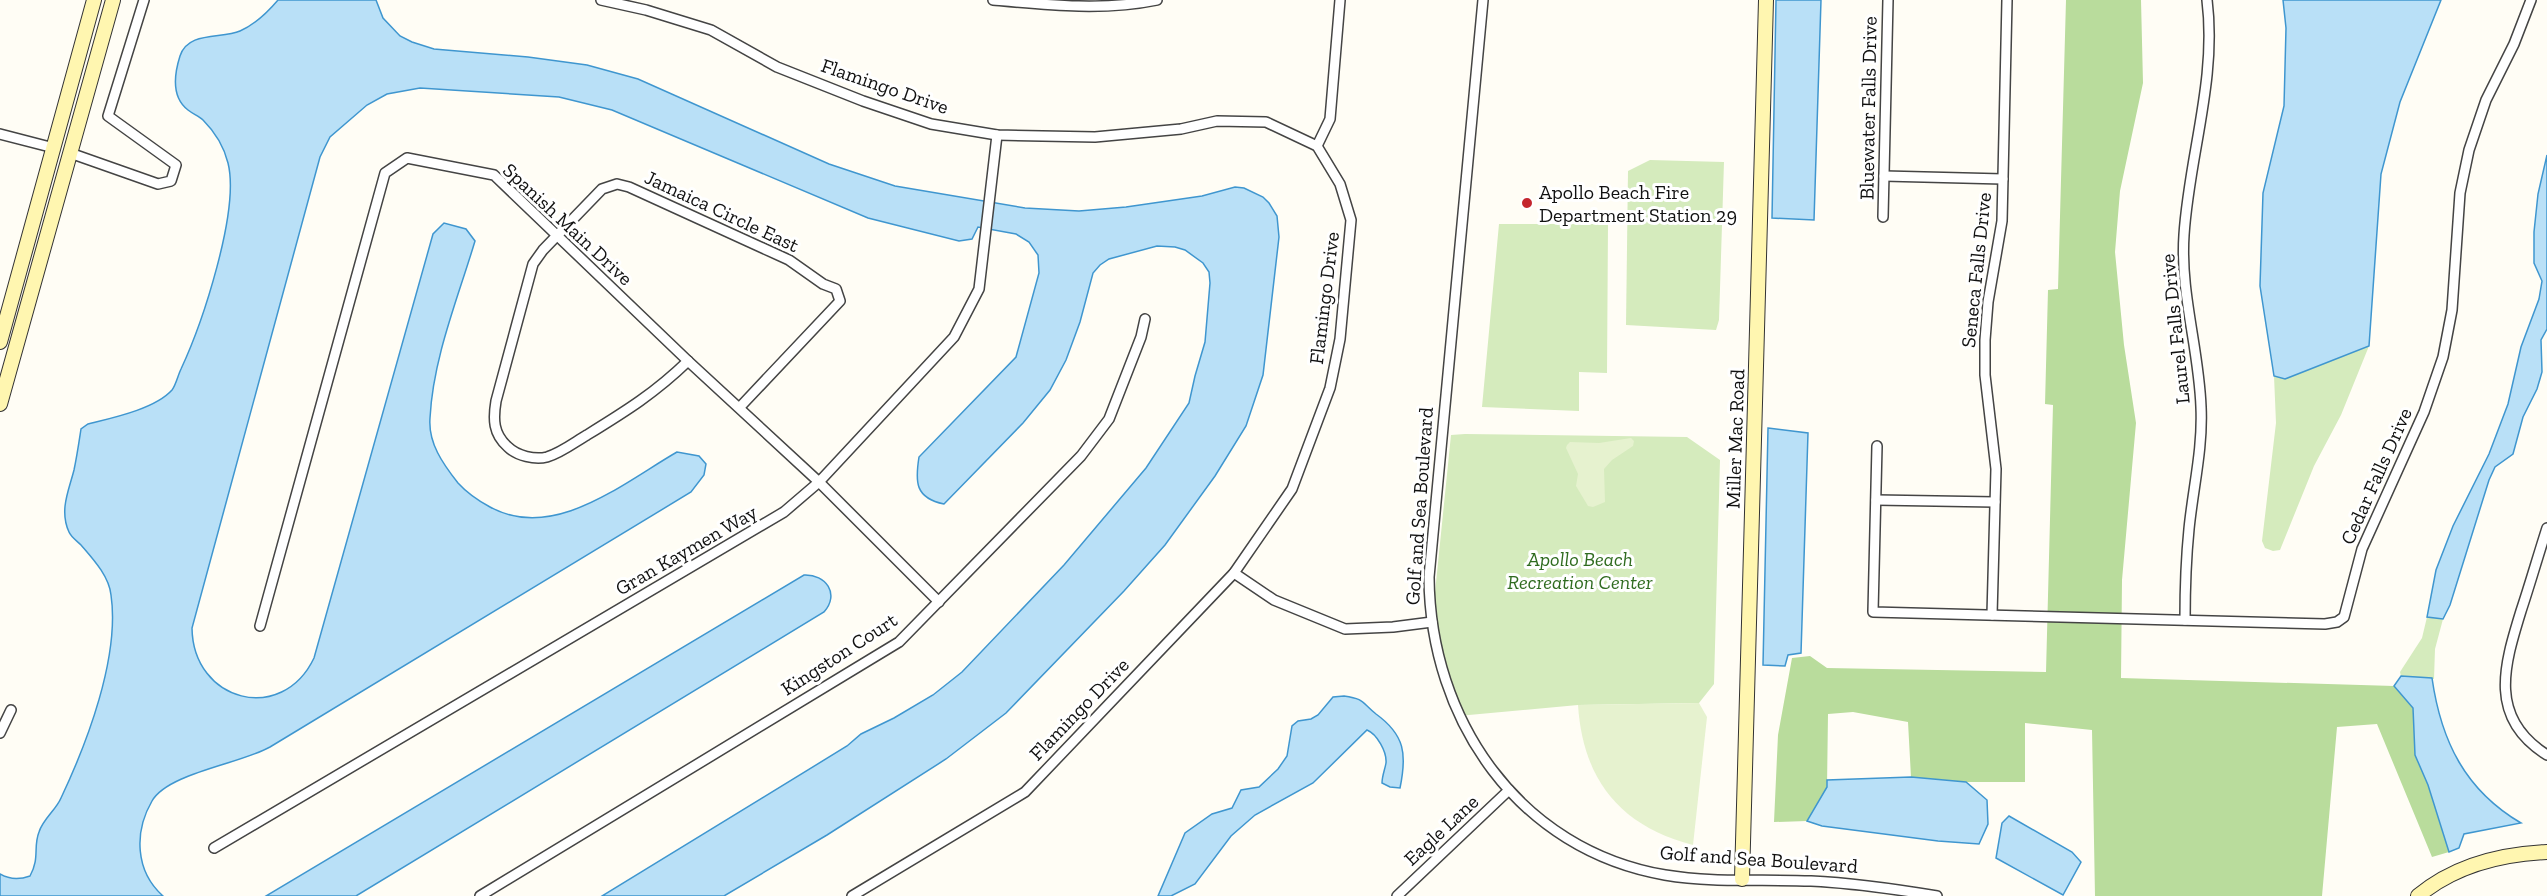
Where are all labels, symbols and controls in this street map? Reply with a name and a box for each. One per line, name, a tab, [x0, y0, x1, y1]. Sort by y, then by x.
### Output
street label: Bluewater Falls Drive	[1854, 16, 1882, 200]
street label: Flamingo Drive	[818, 53, 952, 119]
street label: Spanish Main Drive	[498, 158, 638, 290]
street label: Jamaica Circle East	[641, 165, 803, 257]
place label: Apollo Beach Fire Department Station 29	[1539, 180, 1737, 227]
street label: Seneca Falls Drive	[1956, 191, 1996, 349]
marker: Apollo Beach Fire Department Station 29	[1520, 196, 1534, 210]
street label: Flamingo Drive	[1304, 230, 1344, 366]
street label: Laurel Falls Drive	[2155, 253, 2195, 405]
street label: Miller Mac Road	[1721, 369, 1749, 509]
street label: Cedar Falls Drive	[2335, 404, 2417, 548]
street label: Golf and Sea Boulevard	[1400, 406, 1438, 606]
street label: Gran Kaymen Way	[611, 499, 762, 600]
park label: Apollo Beach Recreation Center	[1507, 547, 1653, 594]
street label: Kingston Court	[776, 607, 902, 700]
street label: Flamingo Drive	[1024, 653, 1134, 765]
street label: Eagle Lane	[1399, 789, 1483, 871]
street label: Golf and Sea Boulevard	[1659, 840, 1859, 878]

